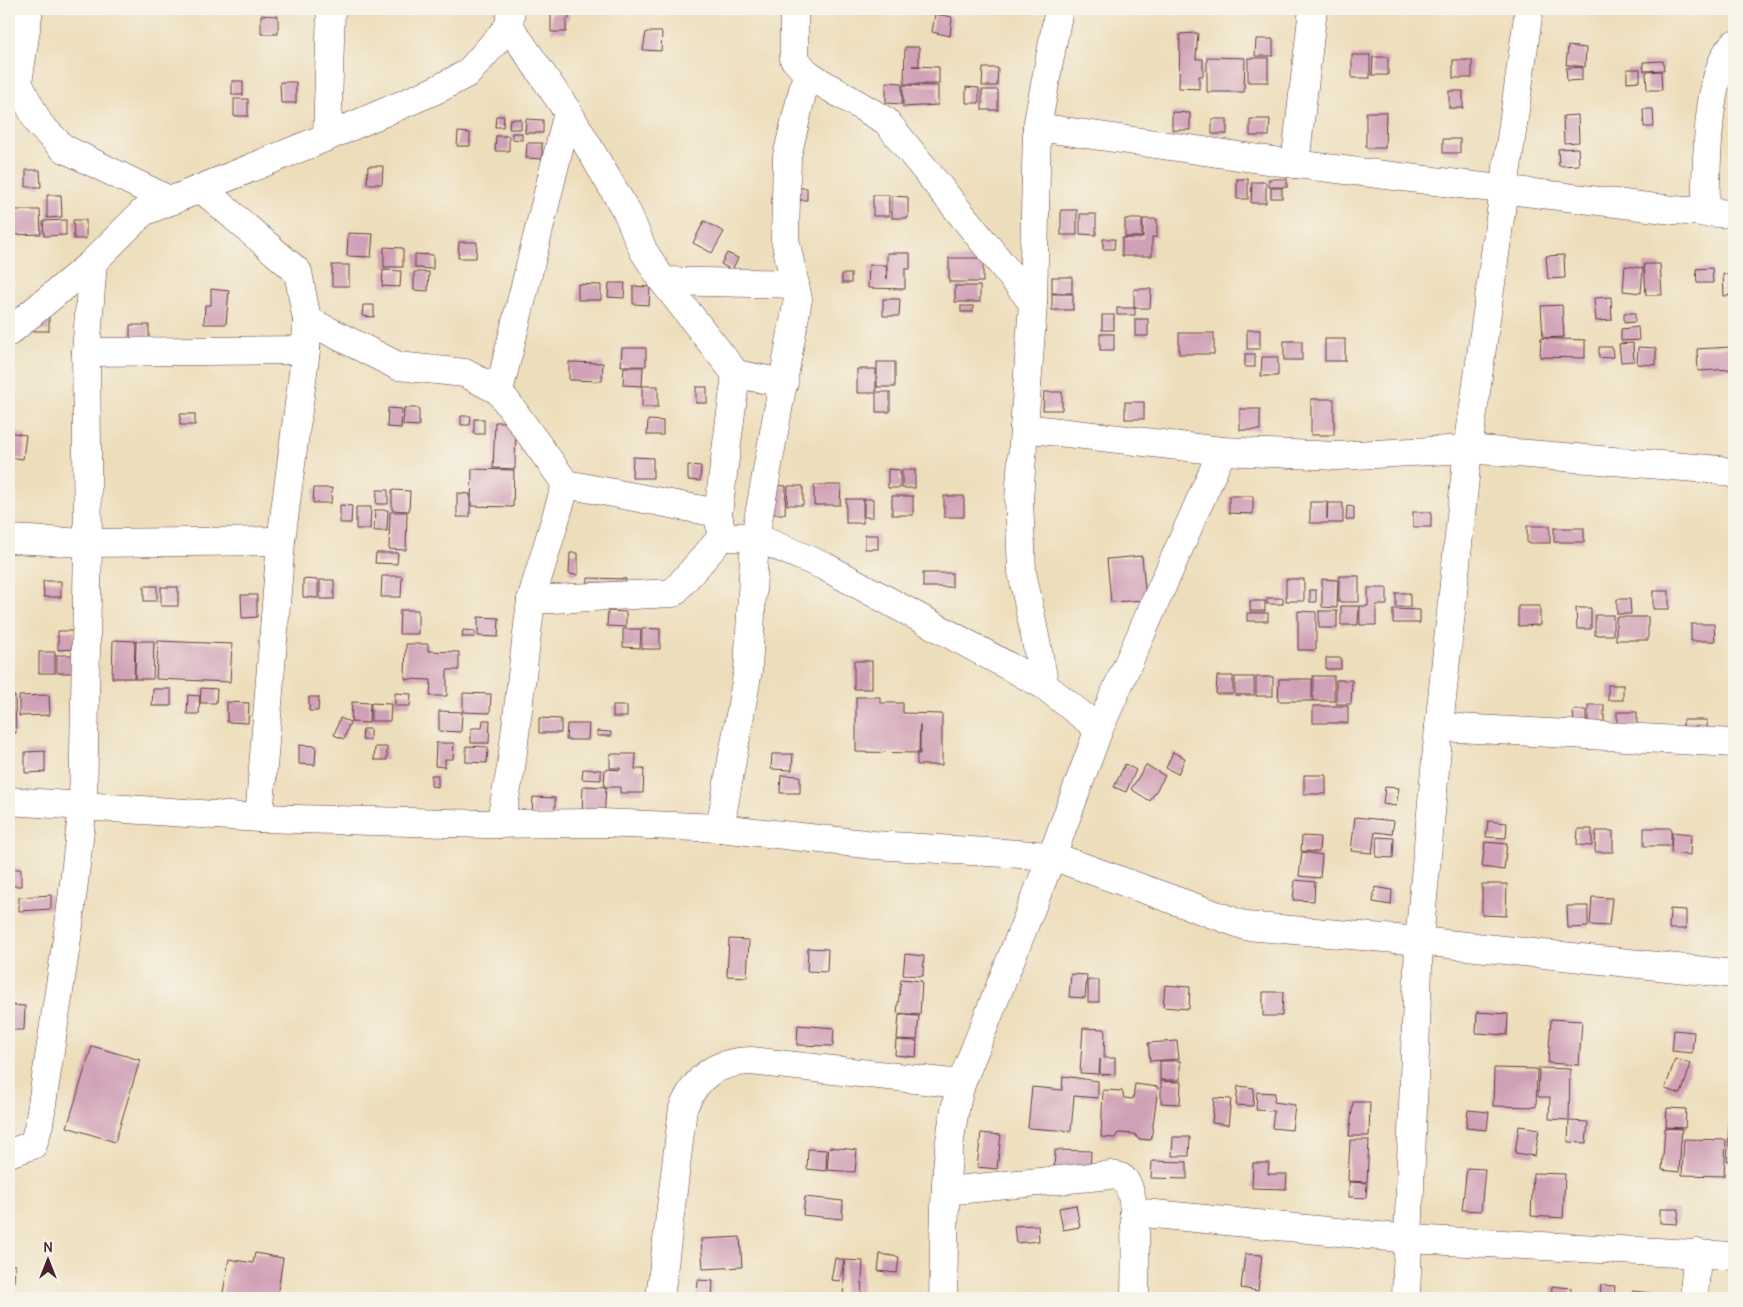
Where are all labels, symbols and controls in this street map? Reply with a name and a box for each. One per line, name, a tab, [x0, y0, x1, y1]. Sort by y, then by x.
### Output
north arrow	[22, 1234, 72, 1284]
text: N	[43, 1238, 53, 1256]

